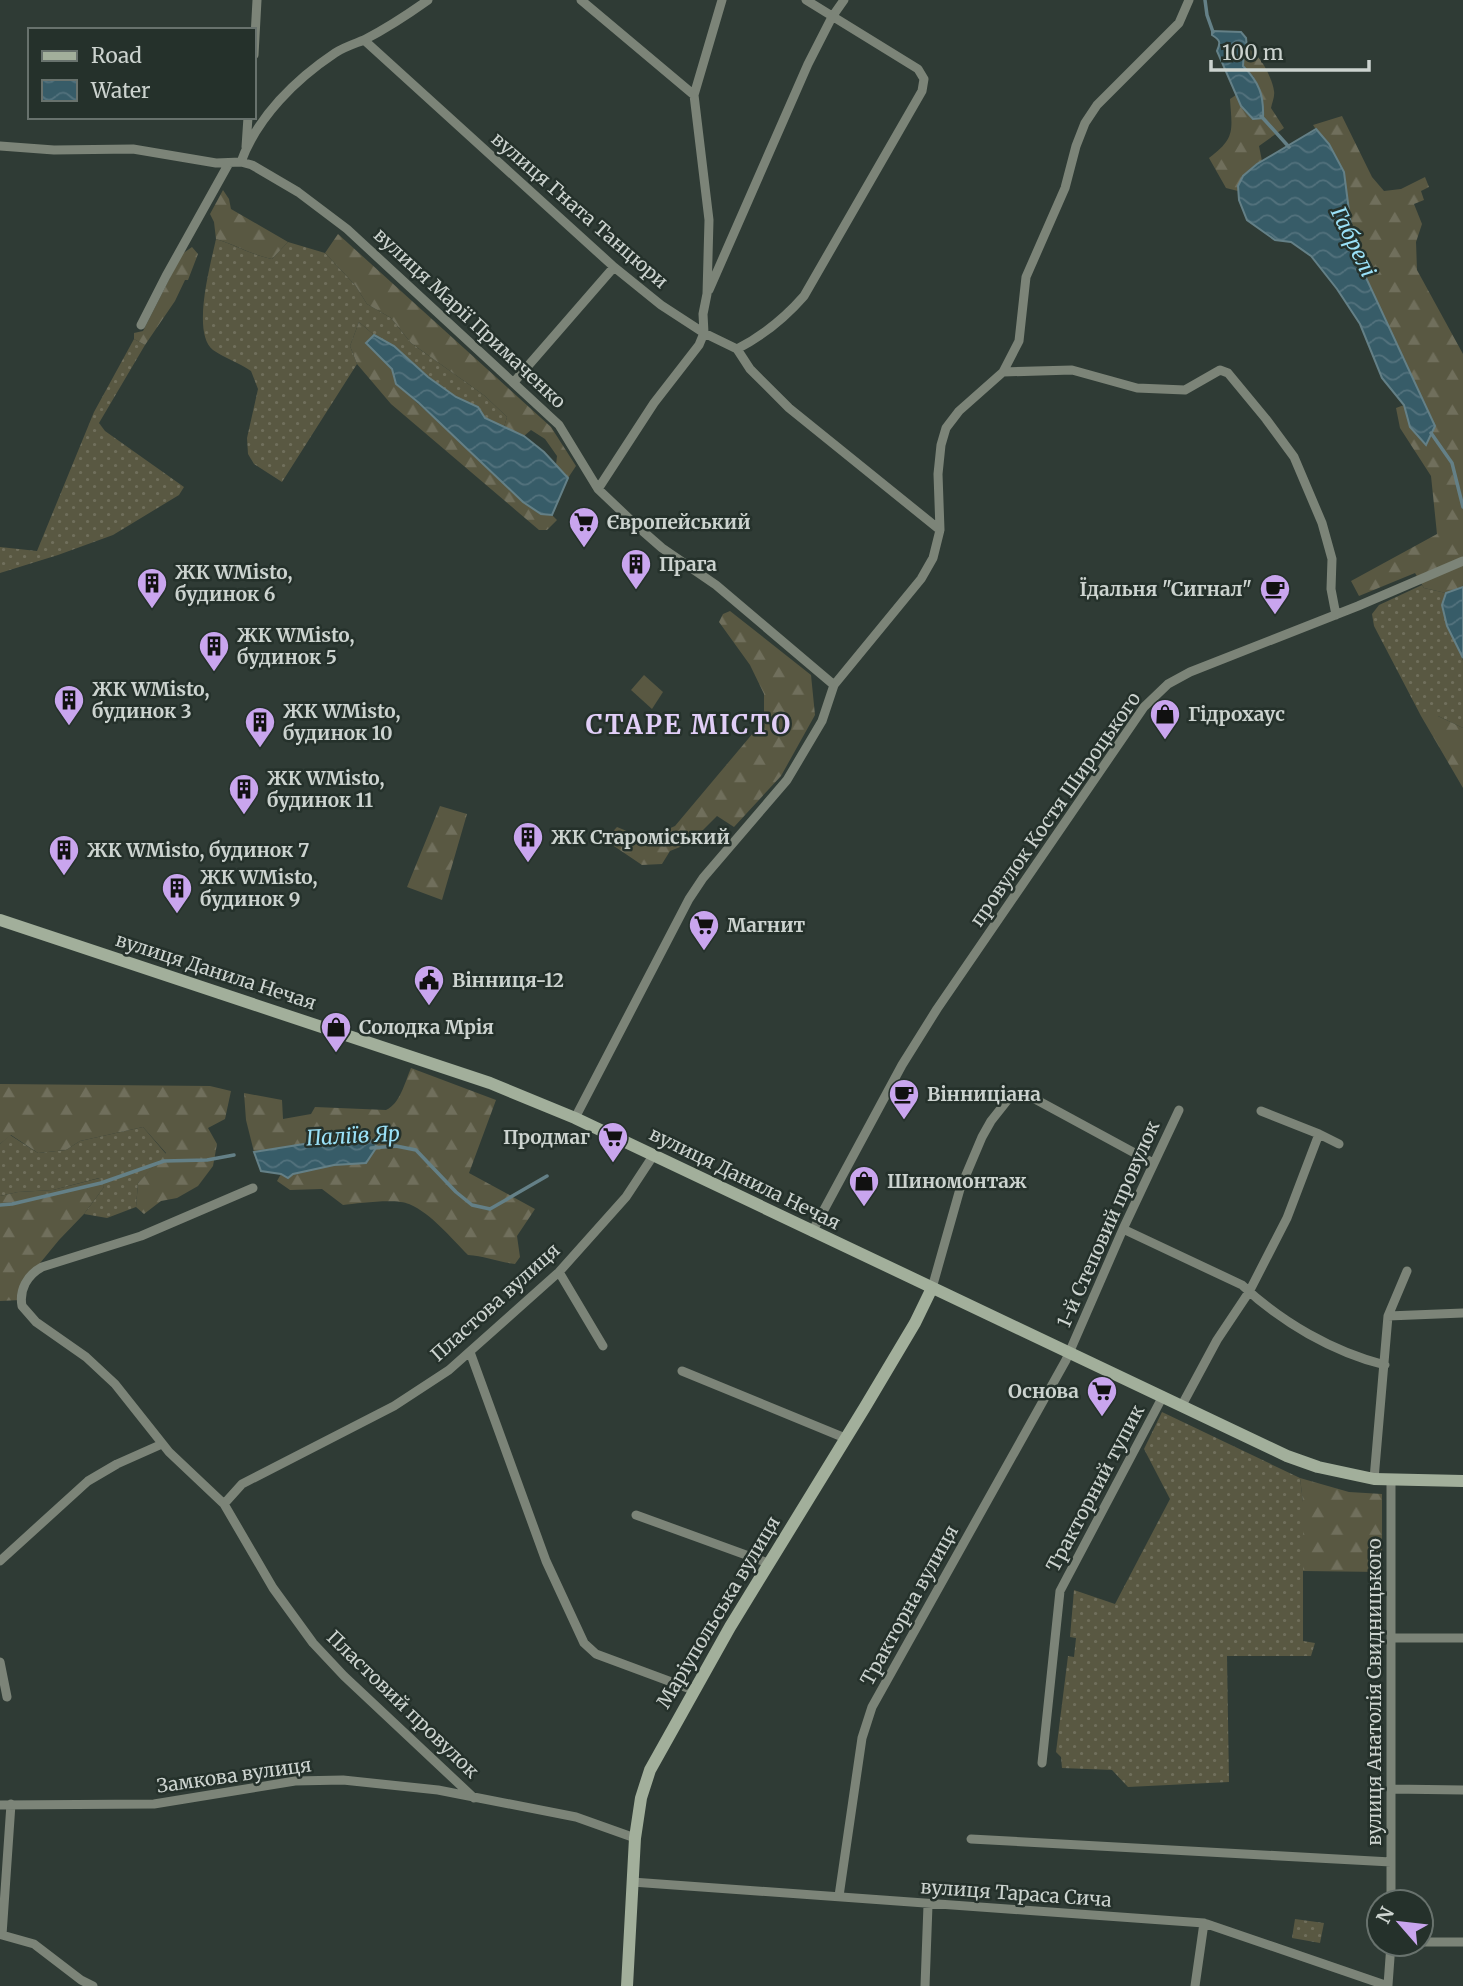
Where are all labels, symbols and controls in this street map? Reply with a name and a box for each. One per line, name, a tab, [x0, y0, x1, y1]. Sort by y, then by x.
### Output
legend	[28, 28, 256, 119]
scale bar	[1211, 28, 1368, 72]
text: 100 m	[1222, 39, 1284, 66]
text: Road	[91, 42, 142, 69]
text: Water	[90, 77, 150, 104]
street label: вулиця Гната Танцюри	[487, 127, 673, 293]
water label: Габрелі	[1325, 202, 1382, 282]
street label: вулиця Марії Примаченко	[369, 223, 571, 413]
supermarket icon: Європейський	[567, 505, 601, 549]
place label: Європейський	[607, 510, 751, 534]
building icon: Прага	[619, 547, 653, 591]
place label: Прага	[659, 552, 717, 576]
place label: ЖК WMisto, будинок 6	[175, 560, 293, 606]
building icon: ЖК WMisto, будинок 6	[135, 566, 169, 610]
cafe icon: Їдальня "Сигнал"	[1258, 572, 1292, 616]
place label: Їдальня "Сигнал"	[1079, 577, 1252, 601]
place label: ЖК WMisto, будинок 5	[237, 623, 355, 669]
building icon: ЖК WMisto, будинок 5	[197, 629, 231, 673]
place label: ЖК WMisto, будинок 3	[92, 677, 210, 723]
building icon: ЖК WMisto, будинок 3	[52, 683, 86, 727]
street label: провулок Костя Широцького	[965, 687, 1145, 931]
shop icon: Гідрохаус	[1148, 697, 1182, 741]
place label: ЖК WMisto, будинок 10	[283, 699, 401, 745]
place label: Гідрохаус	[1188, 702, 1285, 726]
building icon: ЖК WMisto, будинок 10	[243, 705, 277, 749]
district label: СТАРЕ МІСТО	[586, 708, 792, 741]
place label: ЖК WMisto, будинок 11	[267, 766, 385, 812]
building icon: ЖК WMisto, будинок 11	[227, 772, 261, 816]
building icon: ЖК Староміський	[511, 820, 545, 864]
place label: ЖК Староміський	[551, 825, 730, 849]
building icon: ЖК WMisto, будинок 7	[47, 833, 81, 877]
place label: ЖК WMisto, будинок 7	[87, 838, 309, 862]
place label: ЖК WMisto, будинок 9	[200, 865, 318, 911]
building icon: ЖК WMisto, будинок 9	[160, 871, 194, 915]
supermarket icon: Магнит	[687, 908, 721, 952]
place label: Магнит	[727, 913, 806, 937]
street label: вулиця Данила Нечая	[113, 927, 319, 1015]
public building icon: Вінниця-12	[412, 963, 446, 1007]
place label: Вінниця-12	[452, 968, 564, 992]
shop icon: Солодка Мрія	[319, 1010, 353, 1054]
place label: Солодка Мрія	[359, 1015, 494, 1039]
cafe icon: Вінниціана	[887, 1077, 921, 1121]
place label: Вінниціана	[927, 1082, 1041, 1106]
street label: 1-й Степовий провулок	[1052, 1117, 1164, 1331]
water label: Паліїв Яр	[305, 1120, 401, 1151]
supermarket icon: Продмаг	[596, 1120, 630, 1164]
street label: вулиця Данила Нечая	[646, 1121, 844, 1235]
place label: Продмаг	[503, 1125, 590, 1149]
shop icon: Шиномонтаж	[847, 1164, 881, 1208]
place label: Шиномонтаж	[887, 1169, 1027, 1193]
street label: Пластова вулиця	[425, 1238, 565, 1366]
supermarket icon: Основа	[1085, 1374, 1119, 1418]
place label: Основа	[1008, 1379, 1079, 1403]
street label: Тракторний тупик	[1041, 1400, 1149, 1576]
street label: Маріупольська вулиця	[651, 1512, 785, 1712]
street label: Тракторна вулиця	[855, 1521, 963, 1689]
street label: вулиця Анатолія Свидницького	[1362, 1538, 1386, 1846]
street label: Пластовий провулок	[322, 1625, 484, 1783]
street label: Замкова вулиця	[155, 1752, 313, 1798]
street label: вулиця Тараса Сича	[920, 1874, 1112, 1912]
north arrow	[1365, 1888, 1435, 1958]
text: N	[1371, 1903, 1399, 1927]

